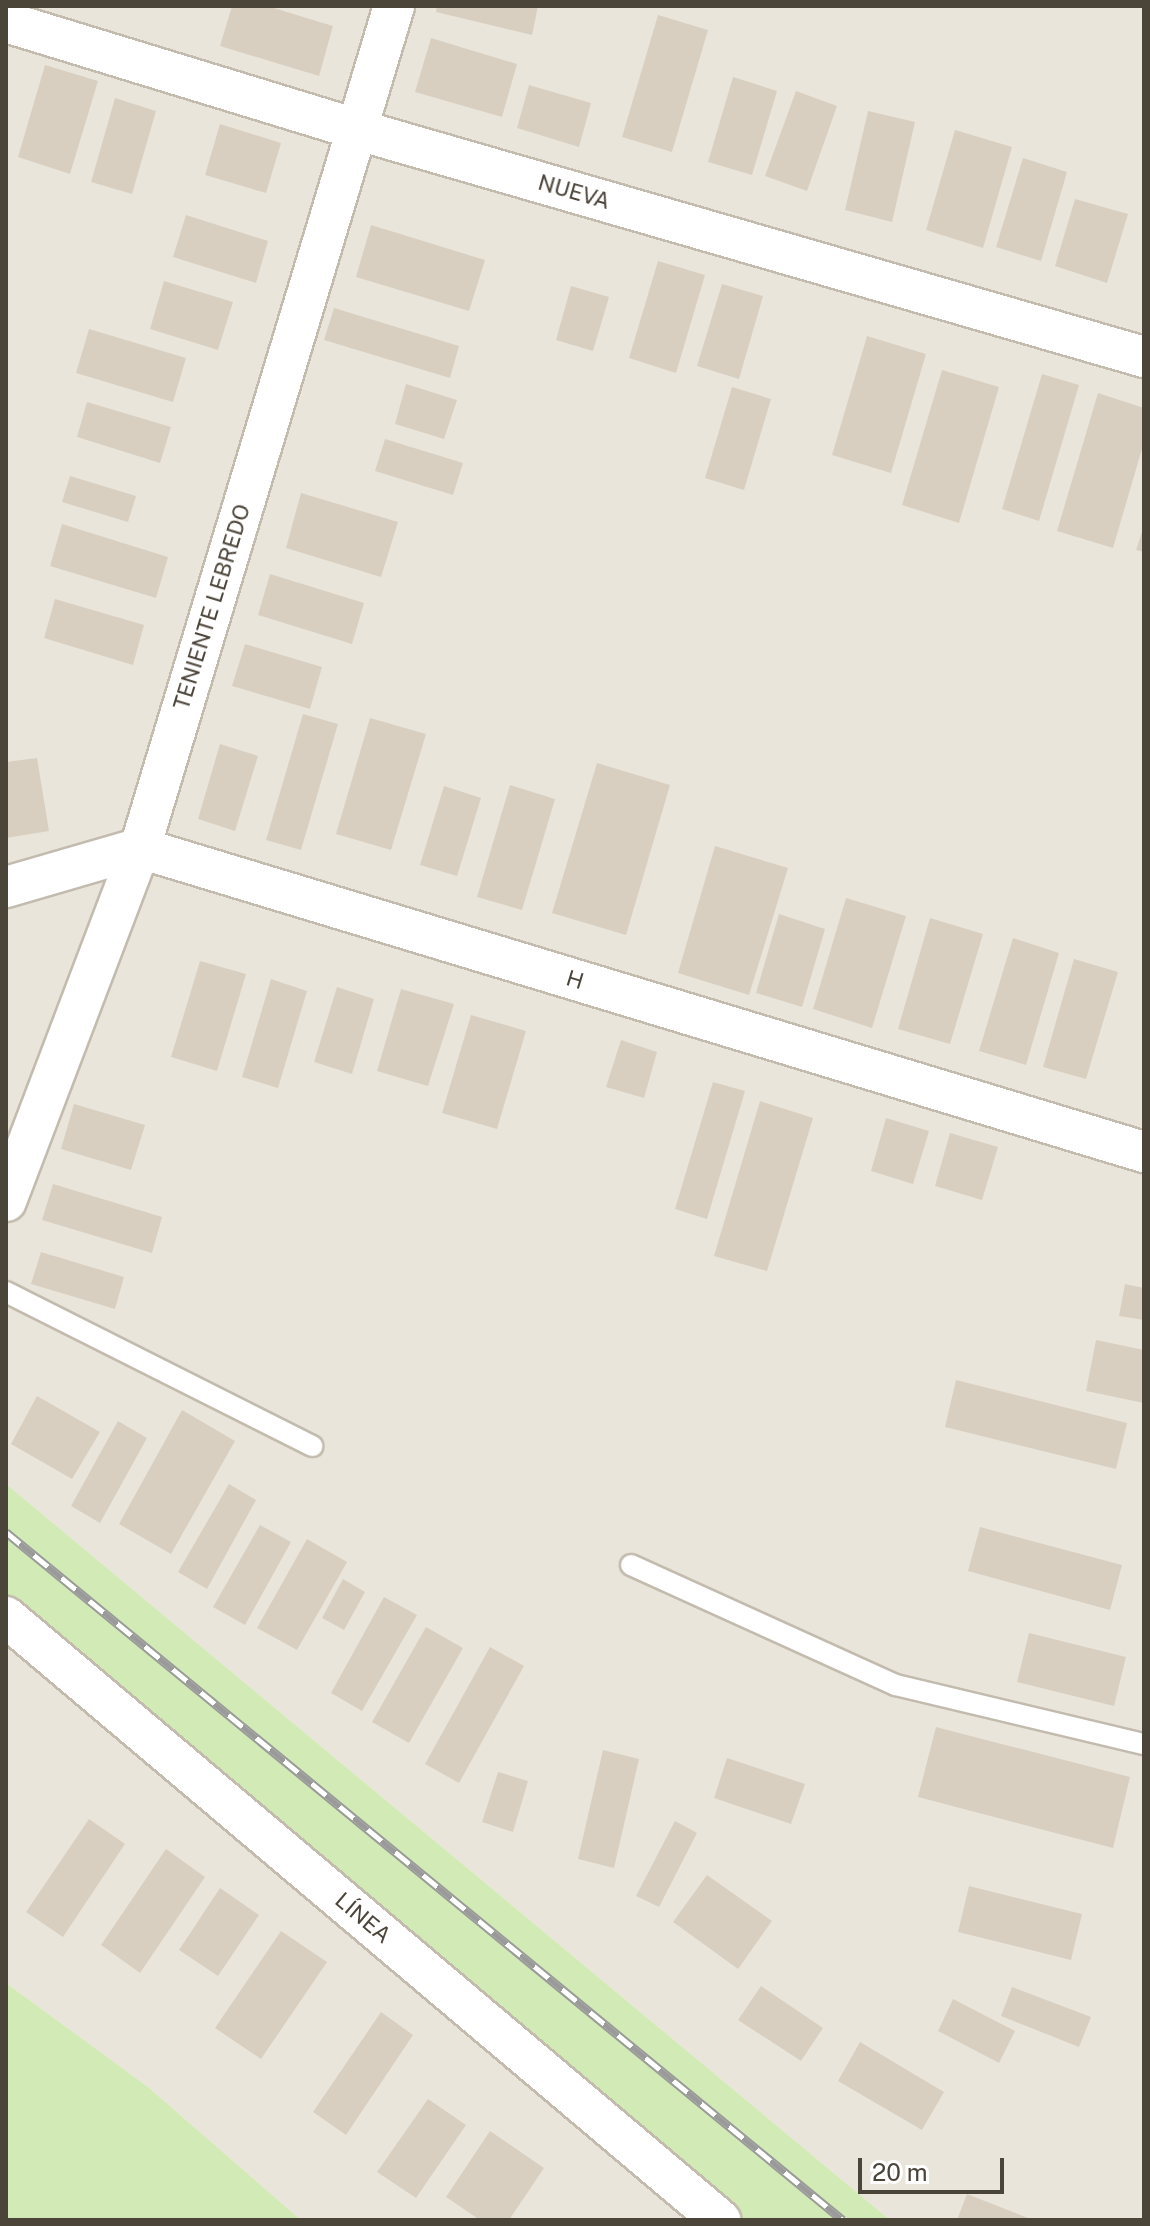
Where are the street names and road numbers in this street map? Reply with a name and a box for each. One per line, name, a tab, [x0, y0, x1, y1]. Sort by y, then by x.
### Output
street label: NUEVA	[535, 169, 613, 215]
street label: TENIENTE LEBREDO	[168, 501, 256, 713]
street label: H	[563, 965, 587, 995]
street label: LÍNEA	[330, 1887, 396, 1949]

